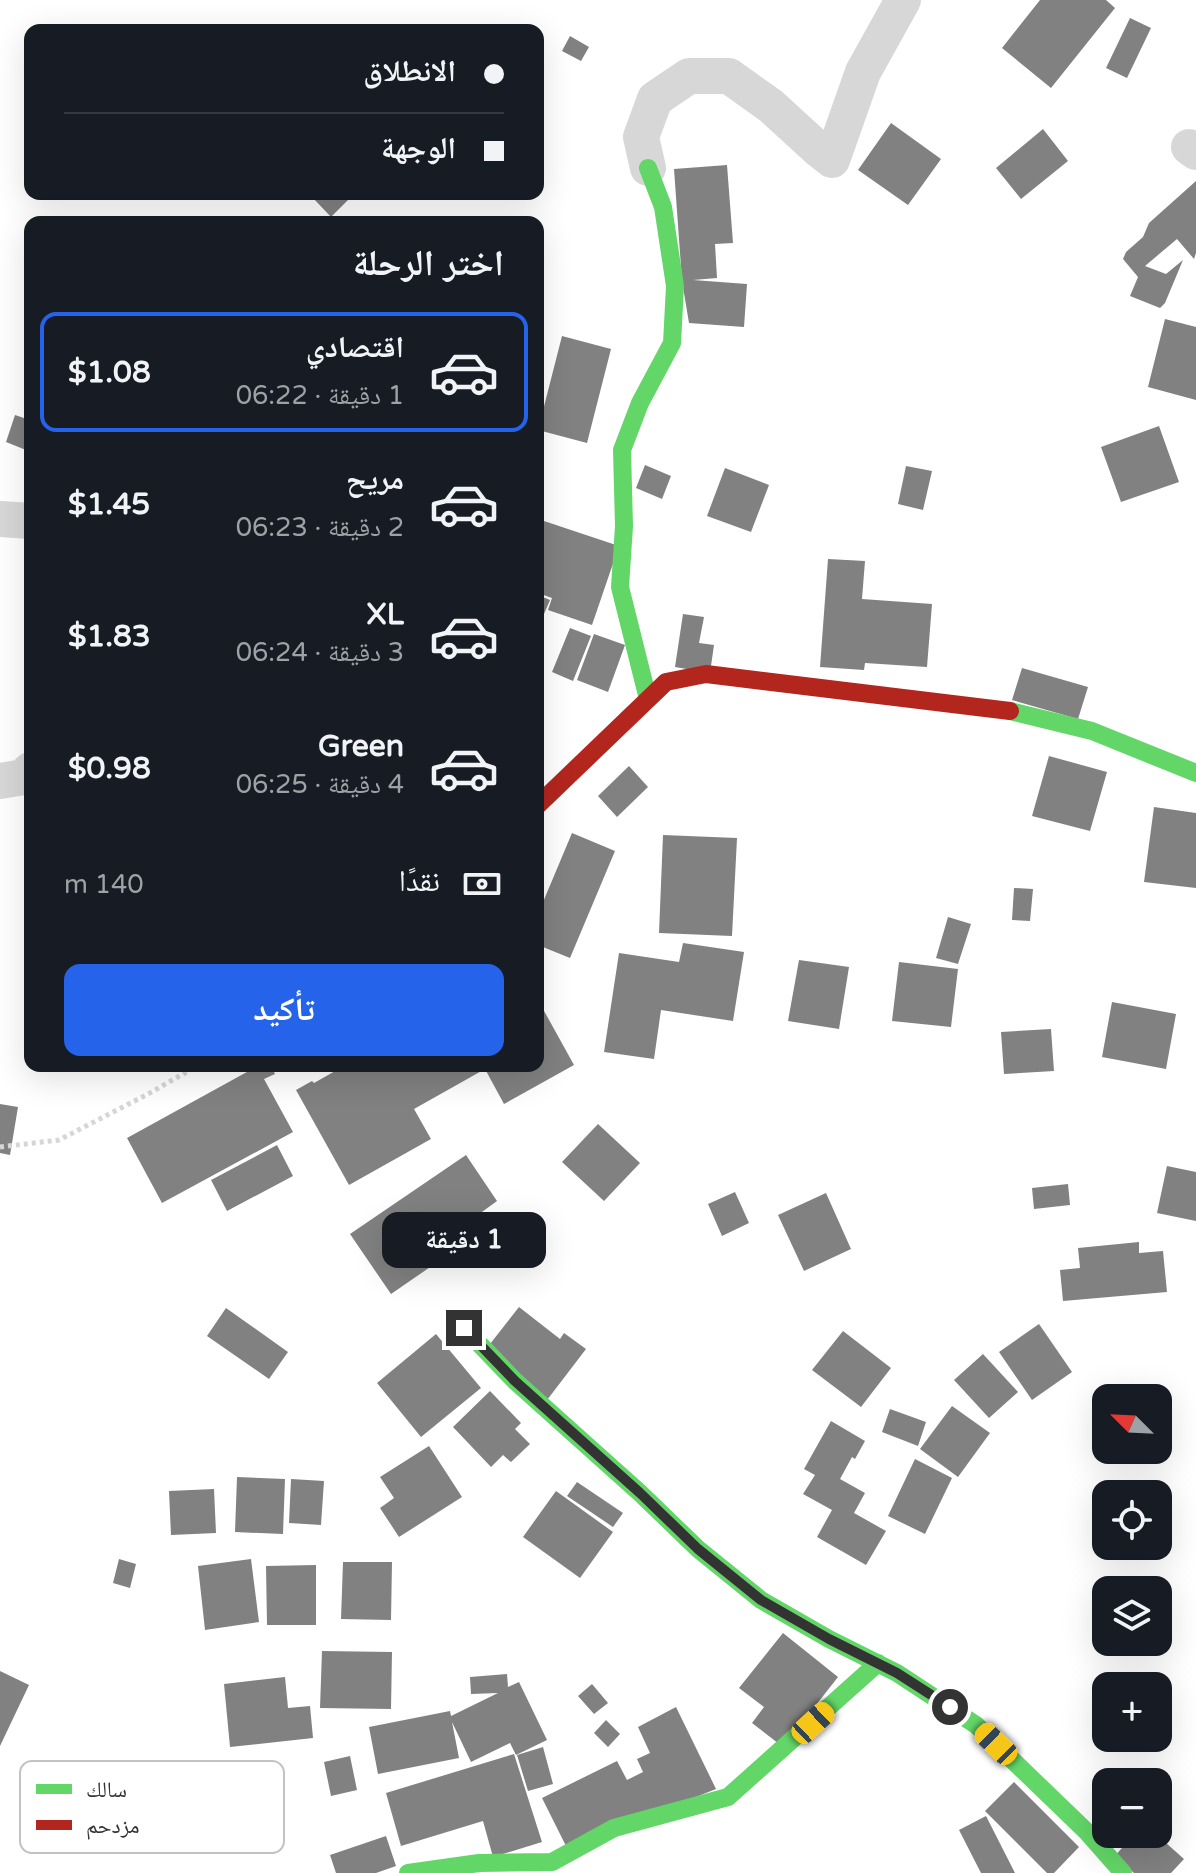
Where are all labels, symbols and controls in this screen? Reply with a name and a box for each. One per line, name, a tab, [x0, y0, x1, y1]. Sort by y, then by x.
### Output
text: الانطلاق	[363, 53, 456, 90]
text: الوجهة	[381, 130, 456, 167]
text: اختر الرحلة	[353, 242, 504, 285]
text: اقتصادي	[306, 329, 404, 366]
icon: car	[428, 336, 500, 408]
text: $1.08	[68, 354, 151, 391]
text: 1 دقيقة · 06:22	[236, 380, 404, 411]
text: مريح	[346, 461, 404, 498]
icon: car	[428, 468, 500, 540]
text: $1.45	[68, 486, 150, 523]
text: 2 دقيقة · 06:23	[236, 512, 404, 543]
text: XL	[367, 596, 404, 633]
icon: car	[428, 600, 500, 672]
text: $1.83	[68, 618, 151, 655]
text: 3 دقيقة · 06:24	[236, 637, 404, 668]
text: Green	[318, 728, 404, 765]
icon: car	[428, 732, 500, 804]
text: $0.98	[68, 750, 151, 787]
text: 4 دقيقة · 06:25	[236, 769, 404, 800]
icon: cash	[460, 862, 504, 906]
text: نقدًا	[399, 863, 440, 900]
text: 140 m	[64, 869, 144, 900]
button: تأكيد	[64, 964, 504, 1056]
callout: 1 دقيقة	[382, 1212, 546, 1268]
text: 1 دقيقة	[425, 1224, 503, 1255]
route end	[446, 1310, 482, 1346]
north arrow	[1092, 1384, 1172, 1464]
map controls	[1092, 1384, 1172, 1848]
button: locate	[1092, 1480, 1172, 1560]
button: layers	[1092, 1576, 1172, 1656]
button: +	[1092, 1672, 1172, 1752]
route start	[932, 1689, 968, 1725]
car	[787, 1698, 839, 1748]
car	[970, 1719, 1022, 1769]
legend	[20, 1761, 284, 1853]
button: −	[1092, 1768, 1172, 1848]
text: سالك	[86, 1777, 127, 1803]
text: مزدحم	[86, 1813, 140, 1840]

